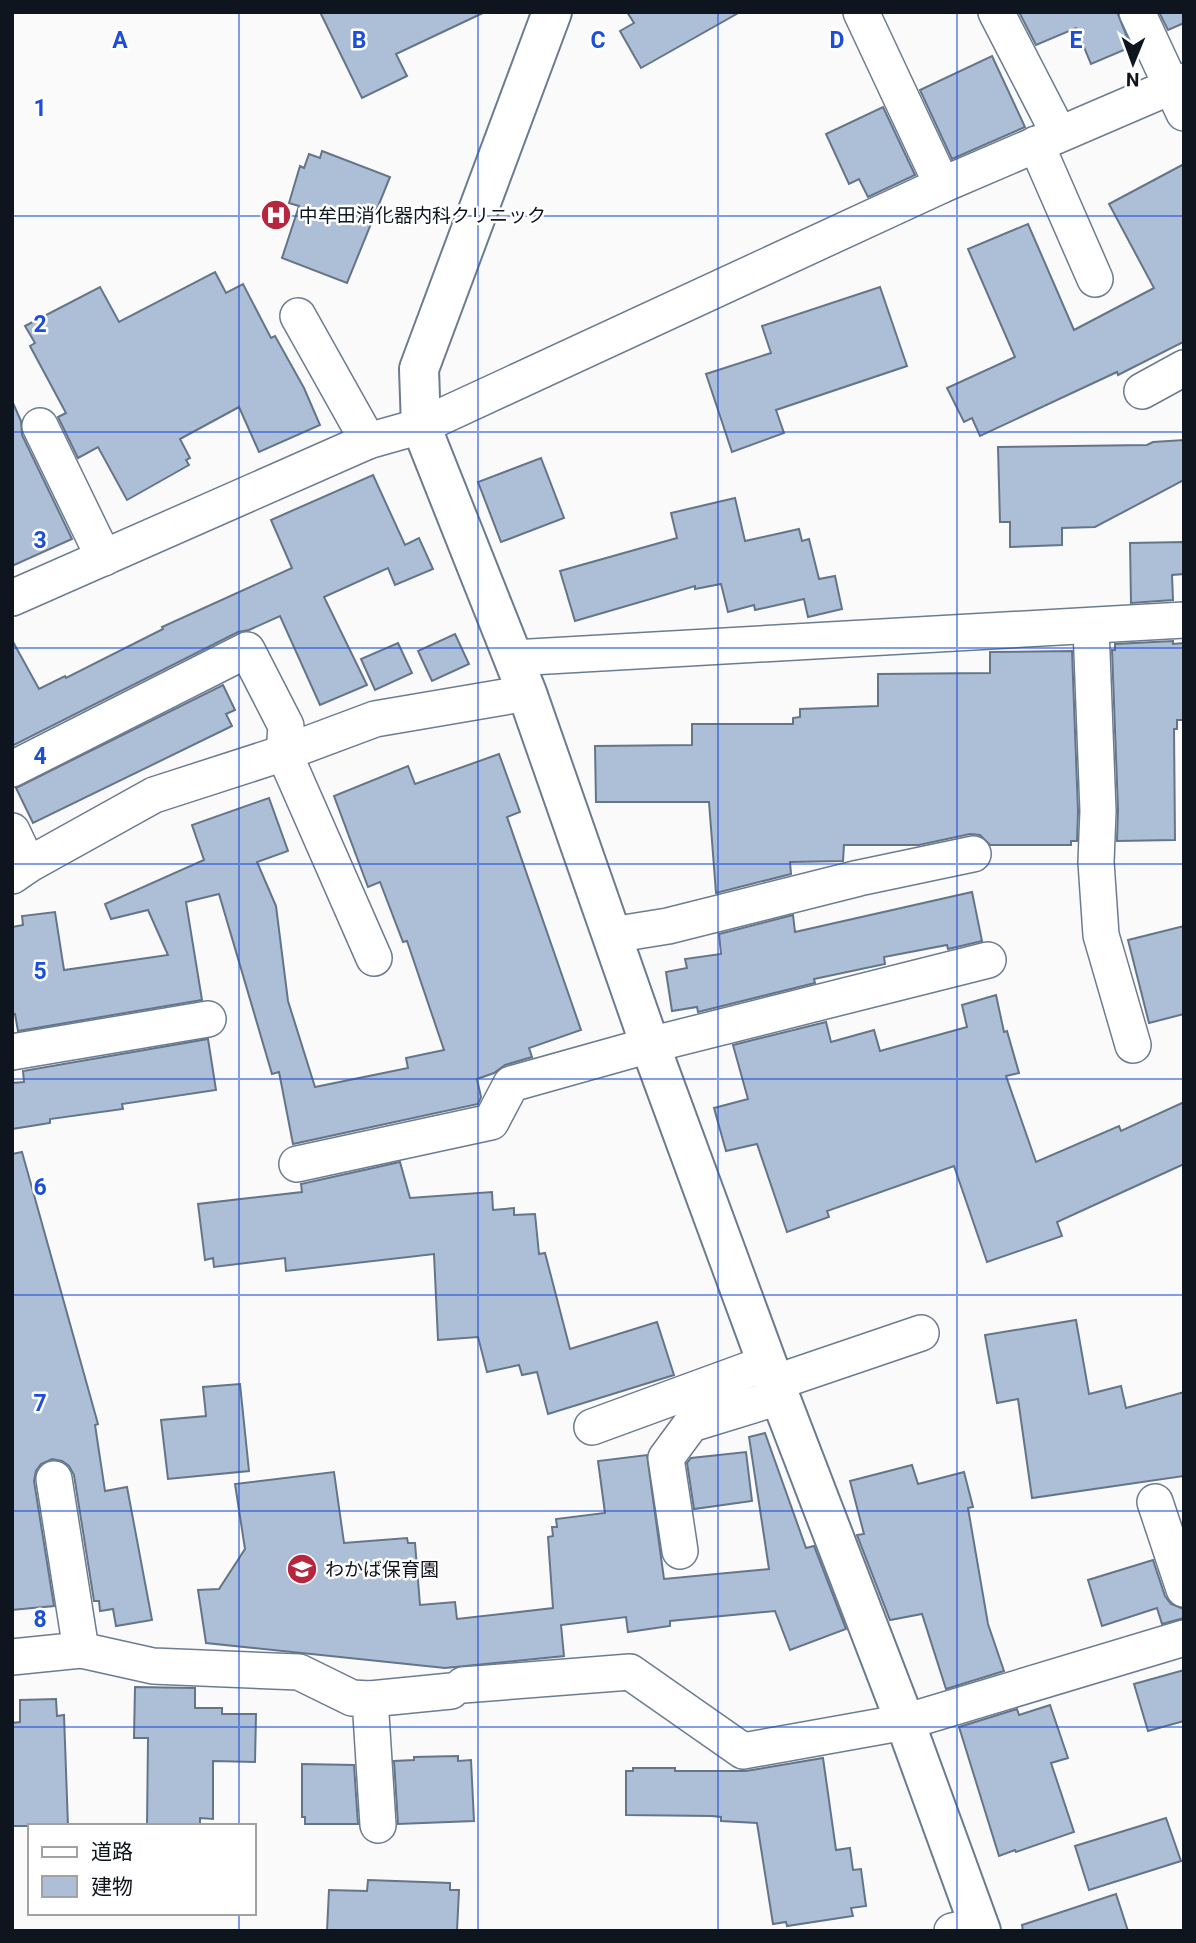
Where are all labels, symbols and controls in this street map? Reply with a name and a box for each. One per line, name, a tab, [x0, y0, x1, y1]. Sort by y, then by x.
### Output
text: A	[112, 27, 128, 54]
text: B	[352, 27, 366, 54]
text: C	[590, 27, 606, 54]
text: D	[830, 27, 844, 54]
text: E	[1070, 27, 1083, 54]
north arrow	[1098, 28, 1168, 98]
text: N	[1126, 68, 1140, 91]
text: 1	[33, 95, 47, 122]
hospital icon: 中牟田消化器内科クリニック	[259, 198, 293, 232]
place label: 中牟田消化器内科クリニック	[299, 204, 546, 227]
text: 2	[33, 311, 47, 338]
text: 3	[33, 527, 47, 554]
text: 4	[33, 743, 47, 770]
text: 5	[33, 958, 47, 985]
text: 6	[33, 1174, 47, 1201]
text: 7	[33, 1390, 47, 1417]
school or university icon: わかば保育園	[285, 1552, 319, 1586]
place label: わかば保育園	[325, 1558, 439, 1581]
text: 8	[33, 1606, 47, 1633]
legend	[28, 1824, 256, 1915]
text: 道路	[91, 1840, 133, 1864]
text: 建物	[91, 1875, 133, 1899]

